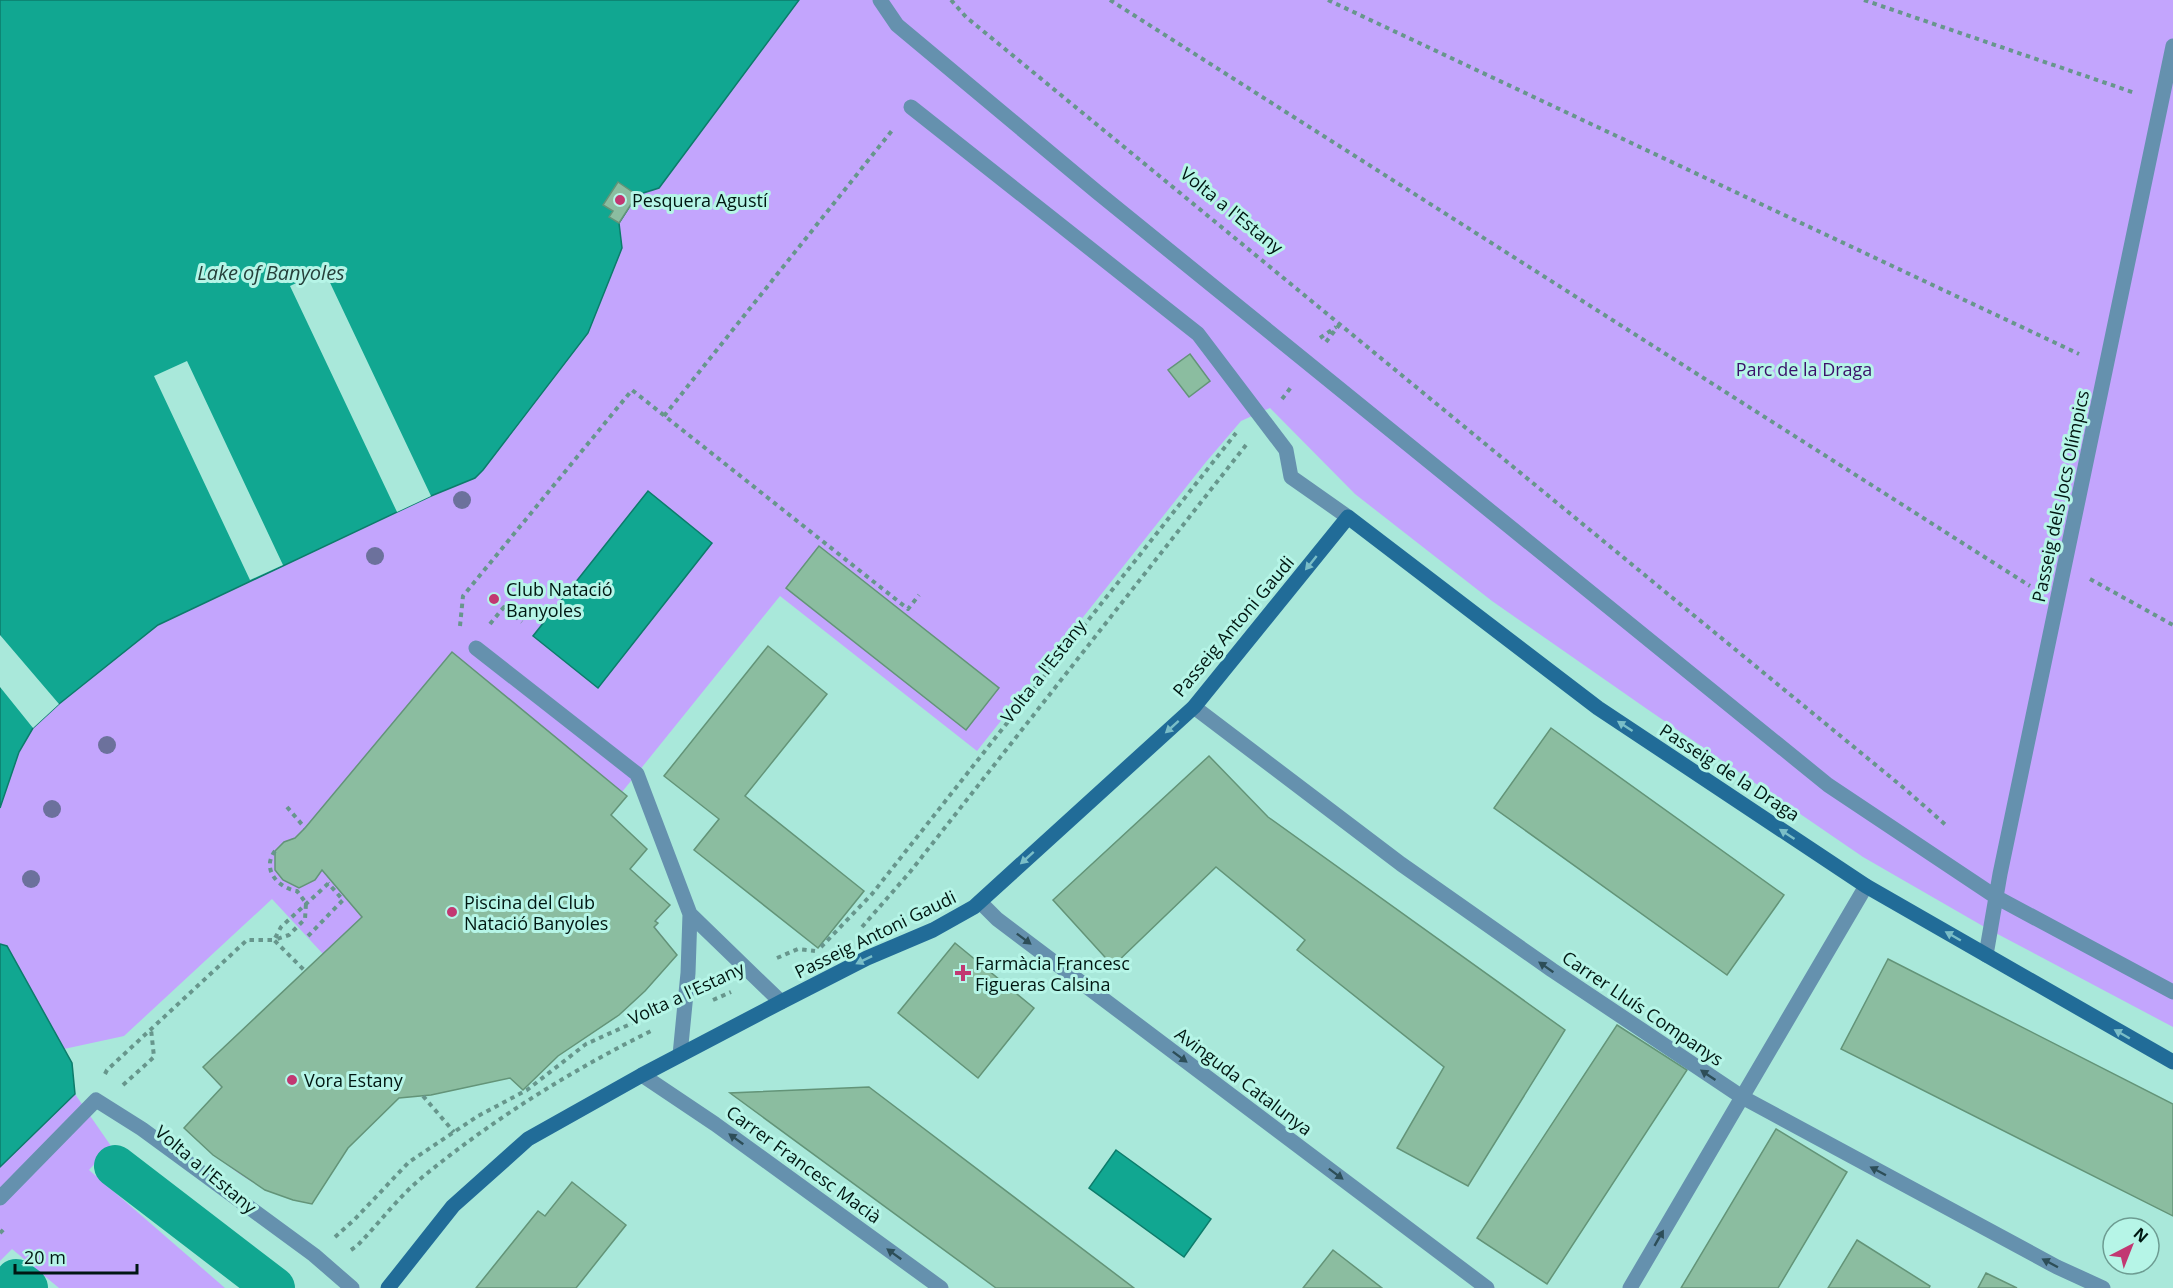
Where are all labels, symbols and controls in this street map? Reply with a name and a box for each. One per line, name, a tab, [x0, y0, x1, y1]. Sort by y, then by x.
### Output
street label: Volta a l'Estany	[1176, 161, 1289, 259]
place label: Pesquera Agustí	[632, 188, 768, 212]
marker: Pesquera Agustí	[613, 193, 627, 207]
water label: Lake of Banyoles	[197, 259, 345, 286]
park label: Parc de la Draga	[1736, 357, 1872, 381]
street label: Passeig dels Jocs Olímpics	[2026, 388, 2094, 604]
street label: Passeig Antoni Gaudi	[1167, 551, 1299, 701]
one-way arrow	[1305, 555, 1318, 571]
place label: Club Natació Banyoles	[506, 577, 613, 622]
marker: Club Natació Banyoles	[487, 592, 501, 606]
street label: Volta a l'Estany	[995, 613, 1092, 728]
street label: Passeig de la Draga	[1655, 718, 1805, 826]
one-way arrow	[1165, 720, 1180, 733]
one-way arrow	[1617, 720, 1633, 732]
one-way arrow	[1780, 828, 1796, 840]
one-way arrow	[1020, 851, 1035, 865]
street label: Passeig Antoni Gaudi	[790, 884, 960, 984]
place label: Piscina del Club Natació Banyoles	[464, 890, 608, 935]
marker: Piscina del Club Natació Banyoles	[445, 905, 459, 919]
one-way arrow	[1944, 931, 1961, 941]
one-way arrow	[1017, 933, 1032, 945]
street label: Carrer Lluís Companys	[1558, 945, 1728, 1071]
place label: Farmàcia Francesc Figueras Calsina	[975, 951, 1130, 996]
street label: Volta a l'Estany	[624, 955, 749, 1030]
one-way arrow	[855, 955, 872, 964]
one-way arrow	[1539, 961, 1555, 973]
marker: Farmàcia Francesc Figueras Calsina	[956, 966, 970, 980]
street label: Avinguda Catalunya	[1171, 1022, 1317, 1140]
one-way arrow	[2113, 1029, 2130, 1039]
one-way arrow	[1172, 1050, 1188, 1063]
place label: Vora Estany	[304, 1068, 404, 1092]
one-way arrow	[1701, 1069, 1717, 1081]
marker: Vora Estany	[285, 1073, 299, 1087]
street label: Carrer Francesc Macià	[722, 1100, 886, 1228]
street label: Volta a l'Estany	[150, 1119, 263, 1219]
one-way arrow	[728, 1133, 744, 1145]
one-way arrow	[1870, 1166, 1887, 1176]
one-way arrow	[1327, 1168, 1343, 1180]
north arrow	[2101, 1216, 2161, 1276]
text: N	[2129, 1222, 2153, 1247]
one-way arrow	[1654, 1229, 1664, 1246]
scale bar	[15, 1237, 136, 1275]
text: 20 m	[24, 1245, 66, 1269]
one-way arrow	[886, 1248, 901, 1260]
one-way arrow	[2041, 1258, 2058, 1268]

